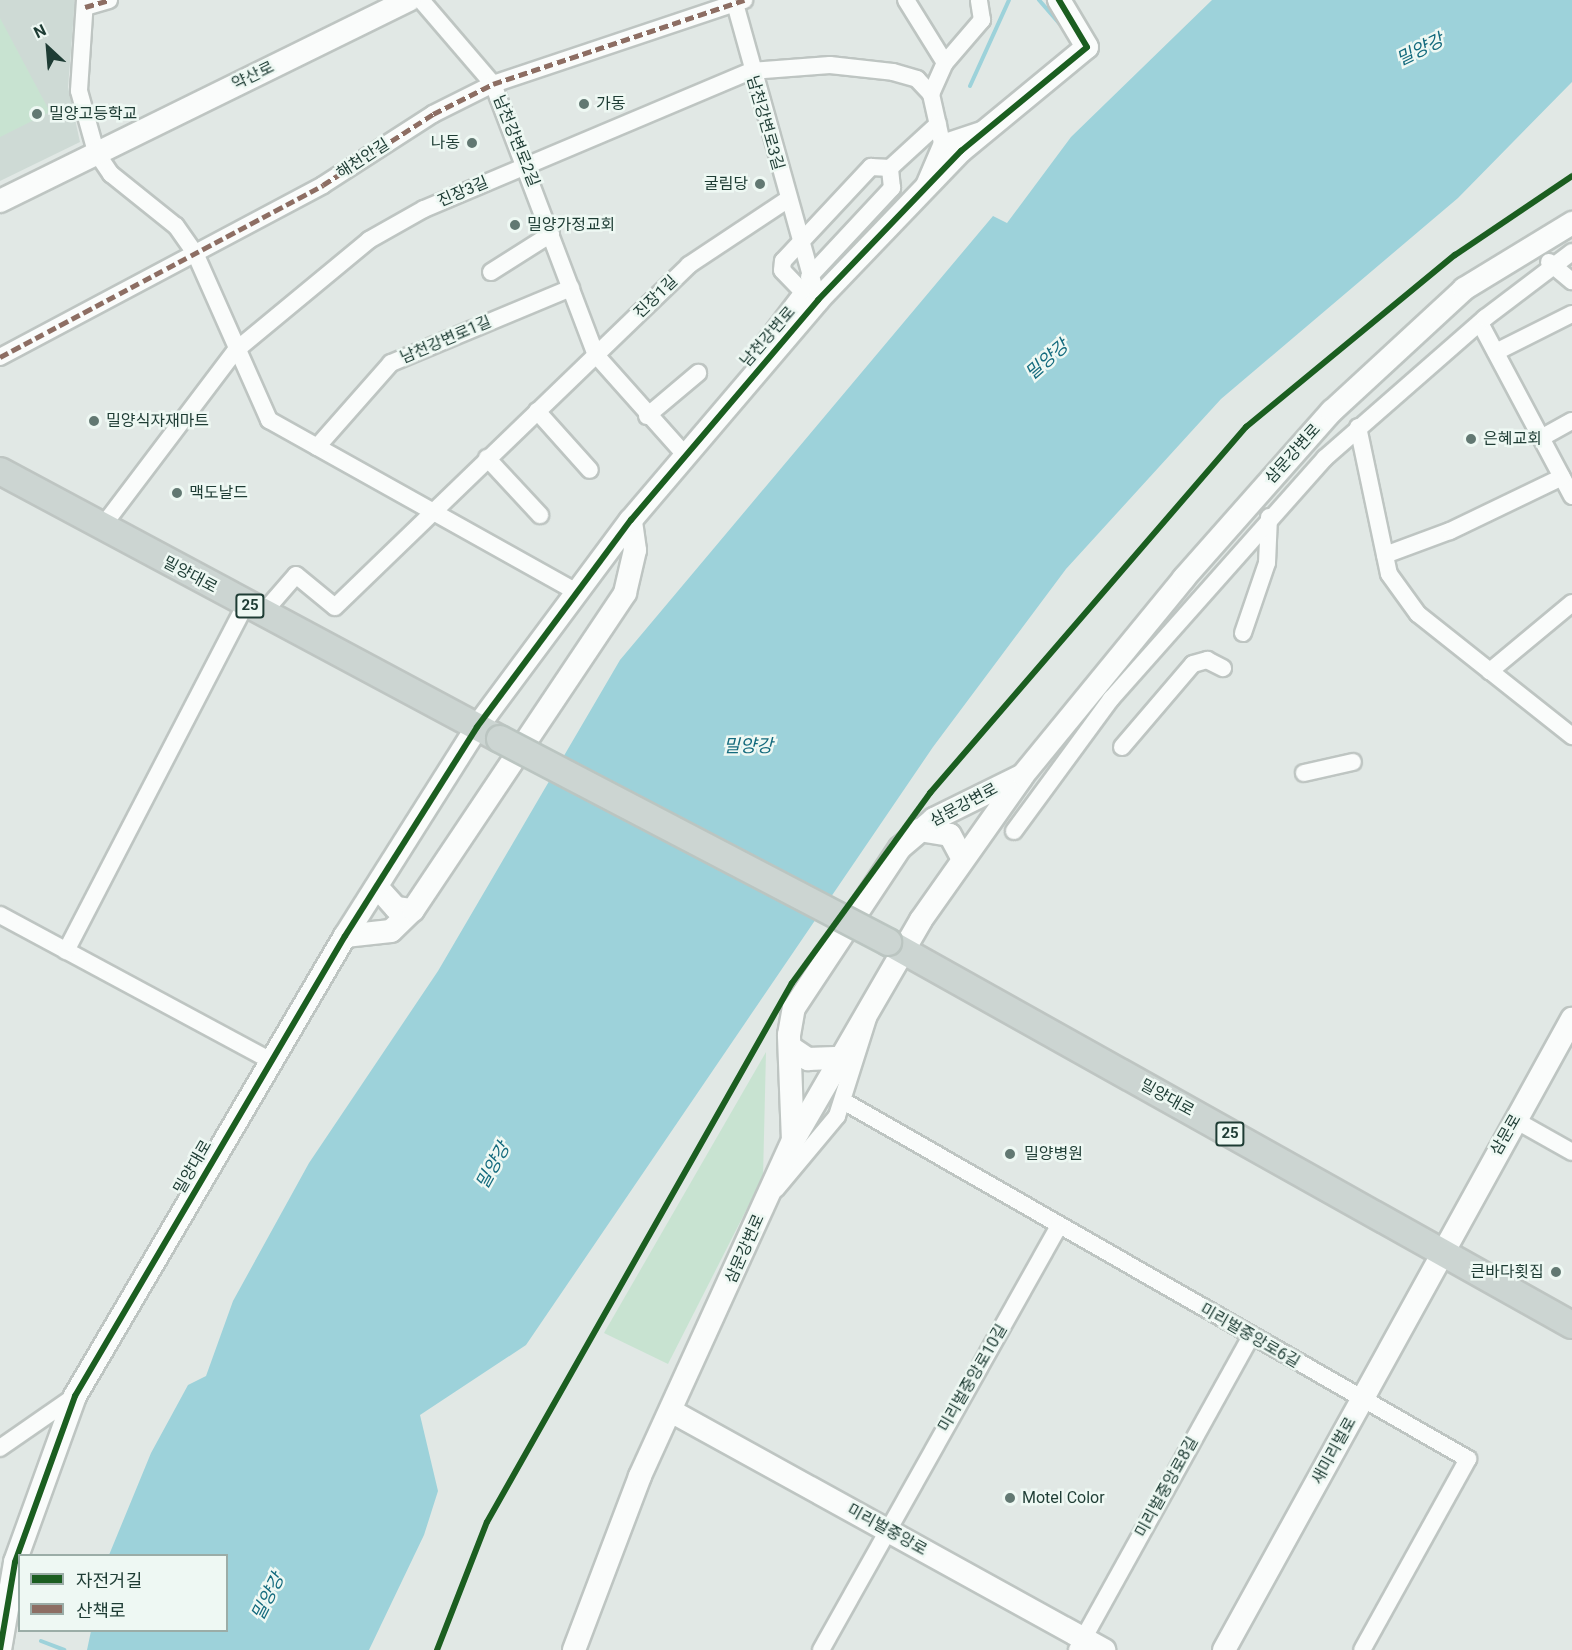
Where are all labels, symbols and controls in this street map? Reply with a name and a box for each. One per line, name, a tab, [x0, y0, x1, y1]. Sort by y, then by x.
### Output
north arrow	[18, 18, 78, 78]
text: N	[31, 20, 49, 42]
water label: 밀양강	[1393, 29, 1447, 71]
street label: 약산로	[229, 58, 277, 94]
street label: 남천강변로3길	[742, 74, 788, 172]
street label: 남천강변로2길	[489, 92, 543, 190]
place label: 가동	[596, 94, 625, 114]
marker: 가동	[577, 97, 591, 111]
place label: 밀양고등학교	[49, 104, 137, 124]
marker: 밀양고등학교	[30, 107, 44, 121]
place label: 나동	[431, 133, 460, 153]
street label: 해천안길	[333, 135, 393, 183]
marker: 나동	[465, 136, 479, 150]
street label: 진장3길	[435, 173, 491, 211]
place label: 굴림당	[704, 174, 748, 194]
marker: 굴림당	[753, 177, 767, 191]
place label: 밀양가정교회	[527, 215, 615, 235]
marker: 밀양가정교회	[508, 218, 522, 232]
street label: 진장1길	[630, 272, 682, 322]
street label: 남천강변로	[737, 303, 799, 371]
street label: 남천강변로1길	[397, 312, 495, 368]
water label: 밀양강	[1021, 336, 1073, 384]
place label: 밀양식자재마트	[106, 411, 209, 431]
marker: 밀양식자재마트	[87, 414, 101, 428]
street label: 삼문강변로	[1261, 420, 1325, 488]
place label: 은혜교회	[1483, 429, 1542, 449]
marker: 은혜교회	[1464, 432, 1478, 446]
place label: 맥도날드	[189, 483, 248, 503]
marker: 맥도날드	[170, 486, 184, 500]
street label: 밀양대로	[159, 553, 221, 597]
road number: 25	[235, 594, 265, 618]
water label: 밀양강	[723, 735, 773, 757]
street label: 삼문강변로	[927, 779, 1001, 831]
street label: 밀양대로	[1137, 1075, 1197, 1121]
street label: 삼문로	[1487, 1111, 1525, 1159]
road number: 25	[1215, 1122, 1245, 1146]
street label: 밀양대로	[170, 1137, 216, 1197]
water label: 밀양강	[472, 1139, 514, 1193]
place label: 밀양병원	[1024, 1144, 1083, 1164]
marker: 밀양병원	[1001, 1145, 1019, 1163]
street label: 삼문강변로	[721, 1211, 769, 1287]
place label: 큰바다횟집	[1470, 1262, 1544, 1282]
marker: 큰바다횟집	[1549, 1265, 1563, 1279]
street label: 미리벌중앙로6길	[1197, 1300, 1303, 1372]
street label: 미리벌중앙로10길	[934, 1321, 1012, 1435]
street label: 새미리벌로	[1308, 1414, 1360, 1488]
street label: 미리벌중앙로8길	[1131, 1433, 1203, 1541]
place label: Motel Color	[1022, 1488, 1105, 1508]
marker: Motel Color	[1003, 1491, 1017, 1505]
street label: 미리벌중앙로	[844, 1500, 930, 1560]
legend	[18, 1554, 228, 1632]
text: 자전거길	[76, 1570, 142, 1591]
water label: 밀양강	[247, 1570, 289, 1624]
text: 산책로	[76, 1600, 126, 1621]

